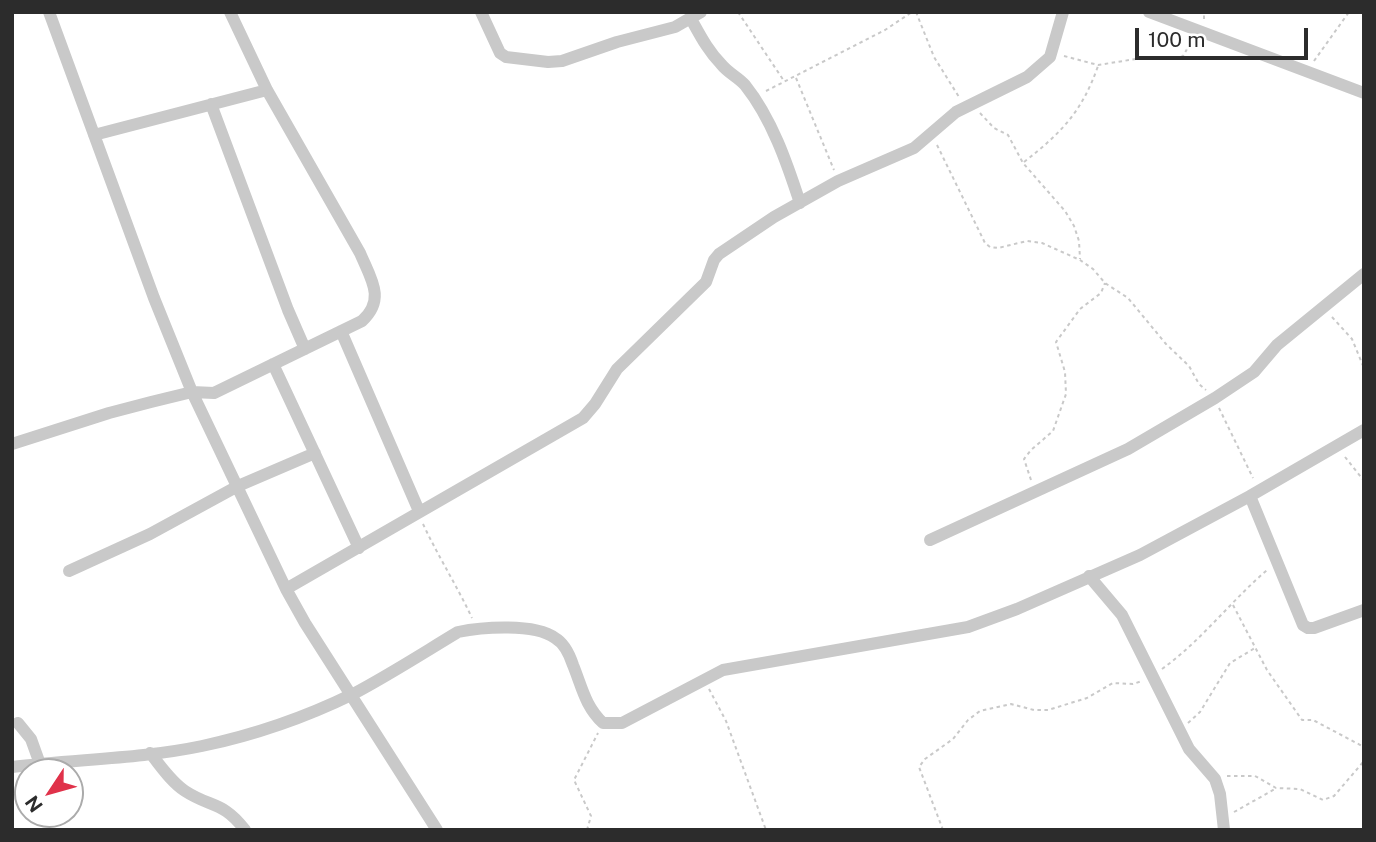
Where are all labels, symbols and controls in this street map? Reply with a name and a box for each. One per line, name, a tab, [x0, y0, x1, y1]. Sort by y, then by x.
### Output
scale bar	[1138, 14, 1311, 58]
text: 100 m	[1148, 27, 1205, 52]
north arrow	[14, 758, 84, 828]
text: N	[20, 792, 47, 817]

